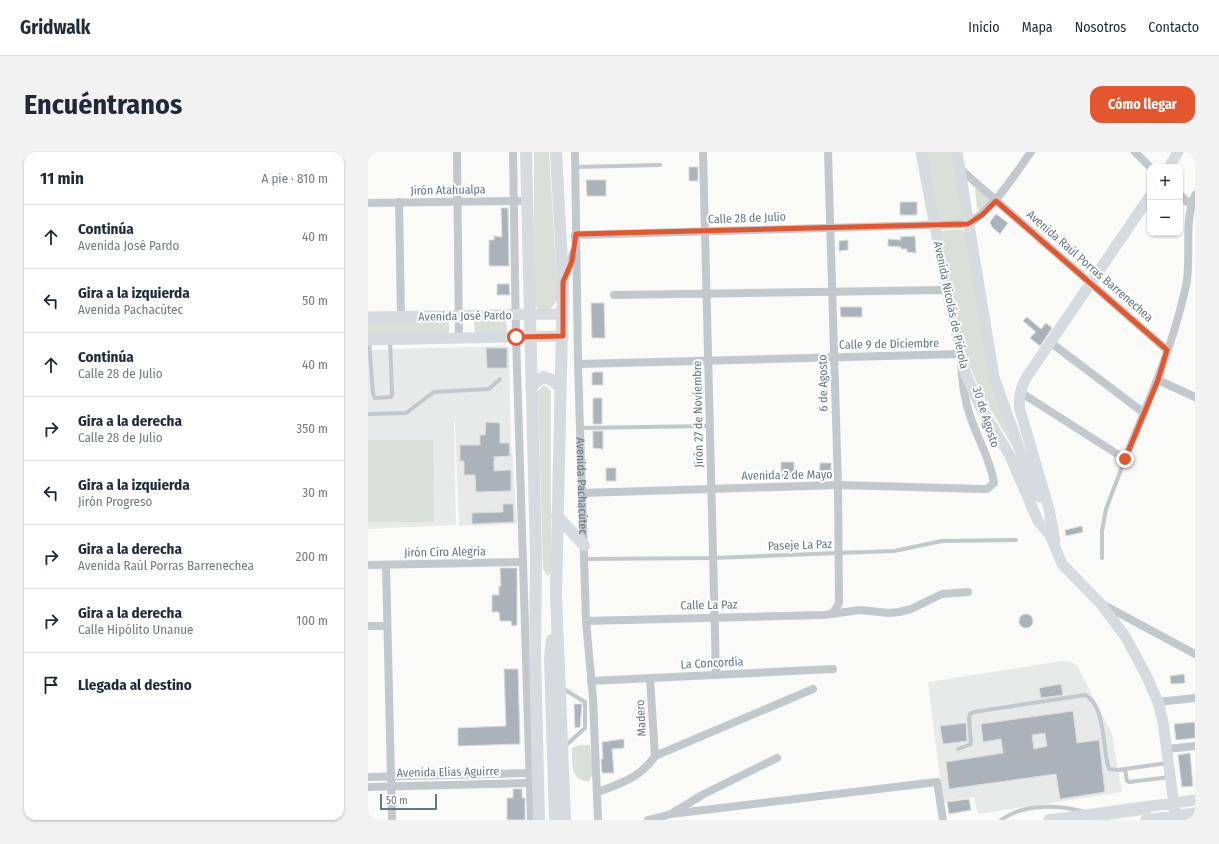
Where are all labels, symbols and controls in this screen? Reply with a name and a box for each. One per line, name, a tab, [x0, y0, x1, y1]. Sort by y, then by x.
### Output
text: Gridwalk	[20, 16, 90, 39]
text: Inicio	[968, 19, 1000, 36]
text: Mapa	[1022, 19, 1053, 36]
text: Nosotros	[1075, 19, 1126, 36]
text: Contacto	[1148, 19, 1199, 36]
button: Cómo llegar	[1090, 86, 1195, 123]
text: Encuéntranos	[24, 88, 182, 121]
map controls	[1147, 164, 1183, 236]
button: +	[1147, 164, 1183, 200]
text: 11 min	[40, 168, 84, 189]
text: A pie · 810 m	[262, 171, 328, 186]
street label: Jirón Atahualpa	[410, 182, 486, 198]
button: −	[1147, 200, 1183, 236]
street label: Avenida Raúl Porras Barrenechea	[1024, 207, 1156, 325]
street label: Calle 28 de Julio	[708, 210, 786, 226]
text: Continúa	[78, 220, 134, 238]
icon: ahead	[40, 226, 62, 248]
text: 40 m	[302, 229, 328, 244]
text: Avenida José Pardo	[78, 238, 179, 253]
street label: Avenida Nicolás de Piérola	[931, 240, 971, 370]
text: Gira a la izquierda	[78, 284, 190, 302]
icon: left	[40, 290, 62, 312]
text: 50 m	[302, 293, 328, 308]
text: Avenida Pachacútec	[78, 302, 183, 317]
street label: Avenida José Pardo	[418, 308, 512, 324]
route start	[507, 328, 525, 346]
street label: Calle 9 de Diciembre	[839, 336, 939, 352]
text: Continúa	[78, 348, 134, 366]
icon: ahead	[40, 354, 62, 376]
street label: 6 de Agosto	[816, 354, 830, 412]
text: 40 m	[302, 357, 328, 372]
street label: Jirón 27 de Noviembre	[690, 360, 706, 468]
text: Calle 28 de Julio	[78, 366, 163, 381]
street label: 30 de Agosto	[970, 385, 1002, 449]
text: Gira a la derecha	[78, 412, 182, 430]
icon: right	[40, 418, 62, 440]
text: 350 m	[296, 421, 328, 436]
text: Calle 28 de Julio	[78, 430, 163, 445]
street label: Avenida Pachacútec	[573, 437, 590, 535]
route end	[1116, 450, 1134, 468]
street label: Avenida 2 de Mayo	[741, 467, 833, 483]
text: Gira a la izquierda	[78, 476, 190, 494]
icon: left	[40, 482, 62, 504]
text: 30 m	[302, 485, 328, 500]
text: Jirón Progreso	[78, 494, 152, 509]
street label: Paseje La Paz	[768, 537, 833, 553]
text: Gira a la derecha	[78, 540, 182, 558]
street label: Jirón Ciro Alegría	[404, 544, 486, 560]
icon: right	[40, 546, 62, 568]
text: 200 m	[296, 549, 328, 564]
text: Avenida Raúl Porras Barrenechea	[78, 558, 254, 573]
street label: Calle La Paz	[680, 597, 738, 612]
text: Gira a la derecha	[78, 604, 182, 622]
icon: right	[40, 610, 62, 632]
text: 100 m	[296, 613, 328, 628]
text: Calle Hipólito Unanue	[78, 622, 194, 637]
street label: La Concordia	[680, 654, 744, 672]
icon: arrive	[40, 674, 62, 696]
text: Llegada al destino	[78, 676, 192, 694]
street label: Madero	[633, 699, 649, 737]
street label: Avenida Elias Aguirre	[397, 764, 499, 780]
scale bar	[380, 792, 437, 811]
text: 50 m	[386, 794, 408, 807]

